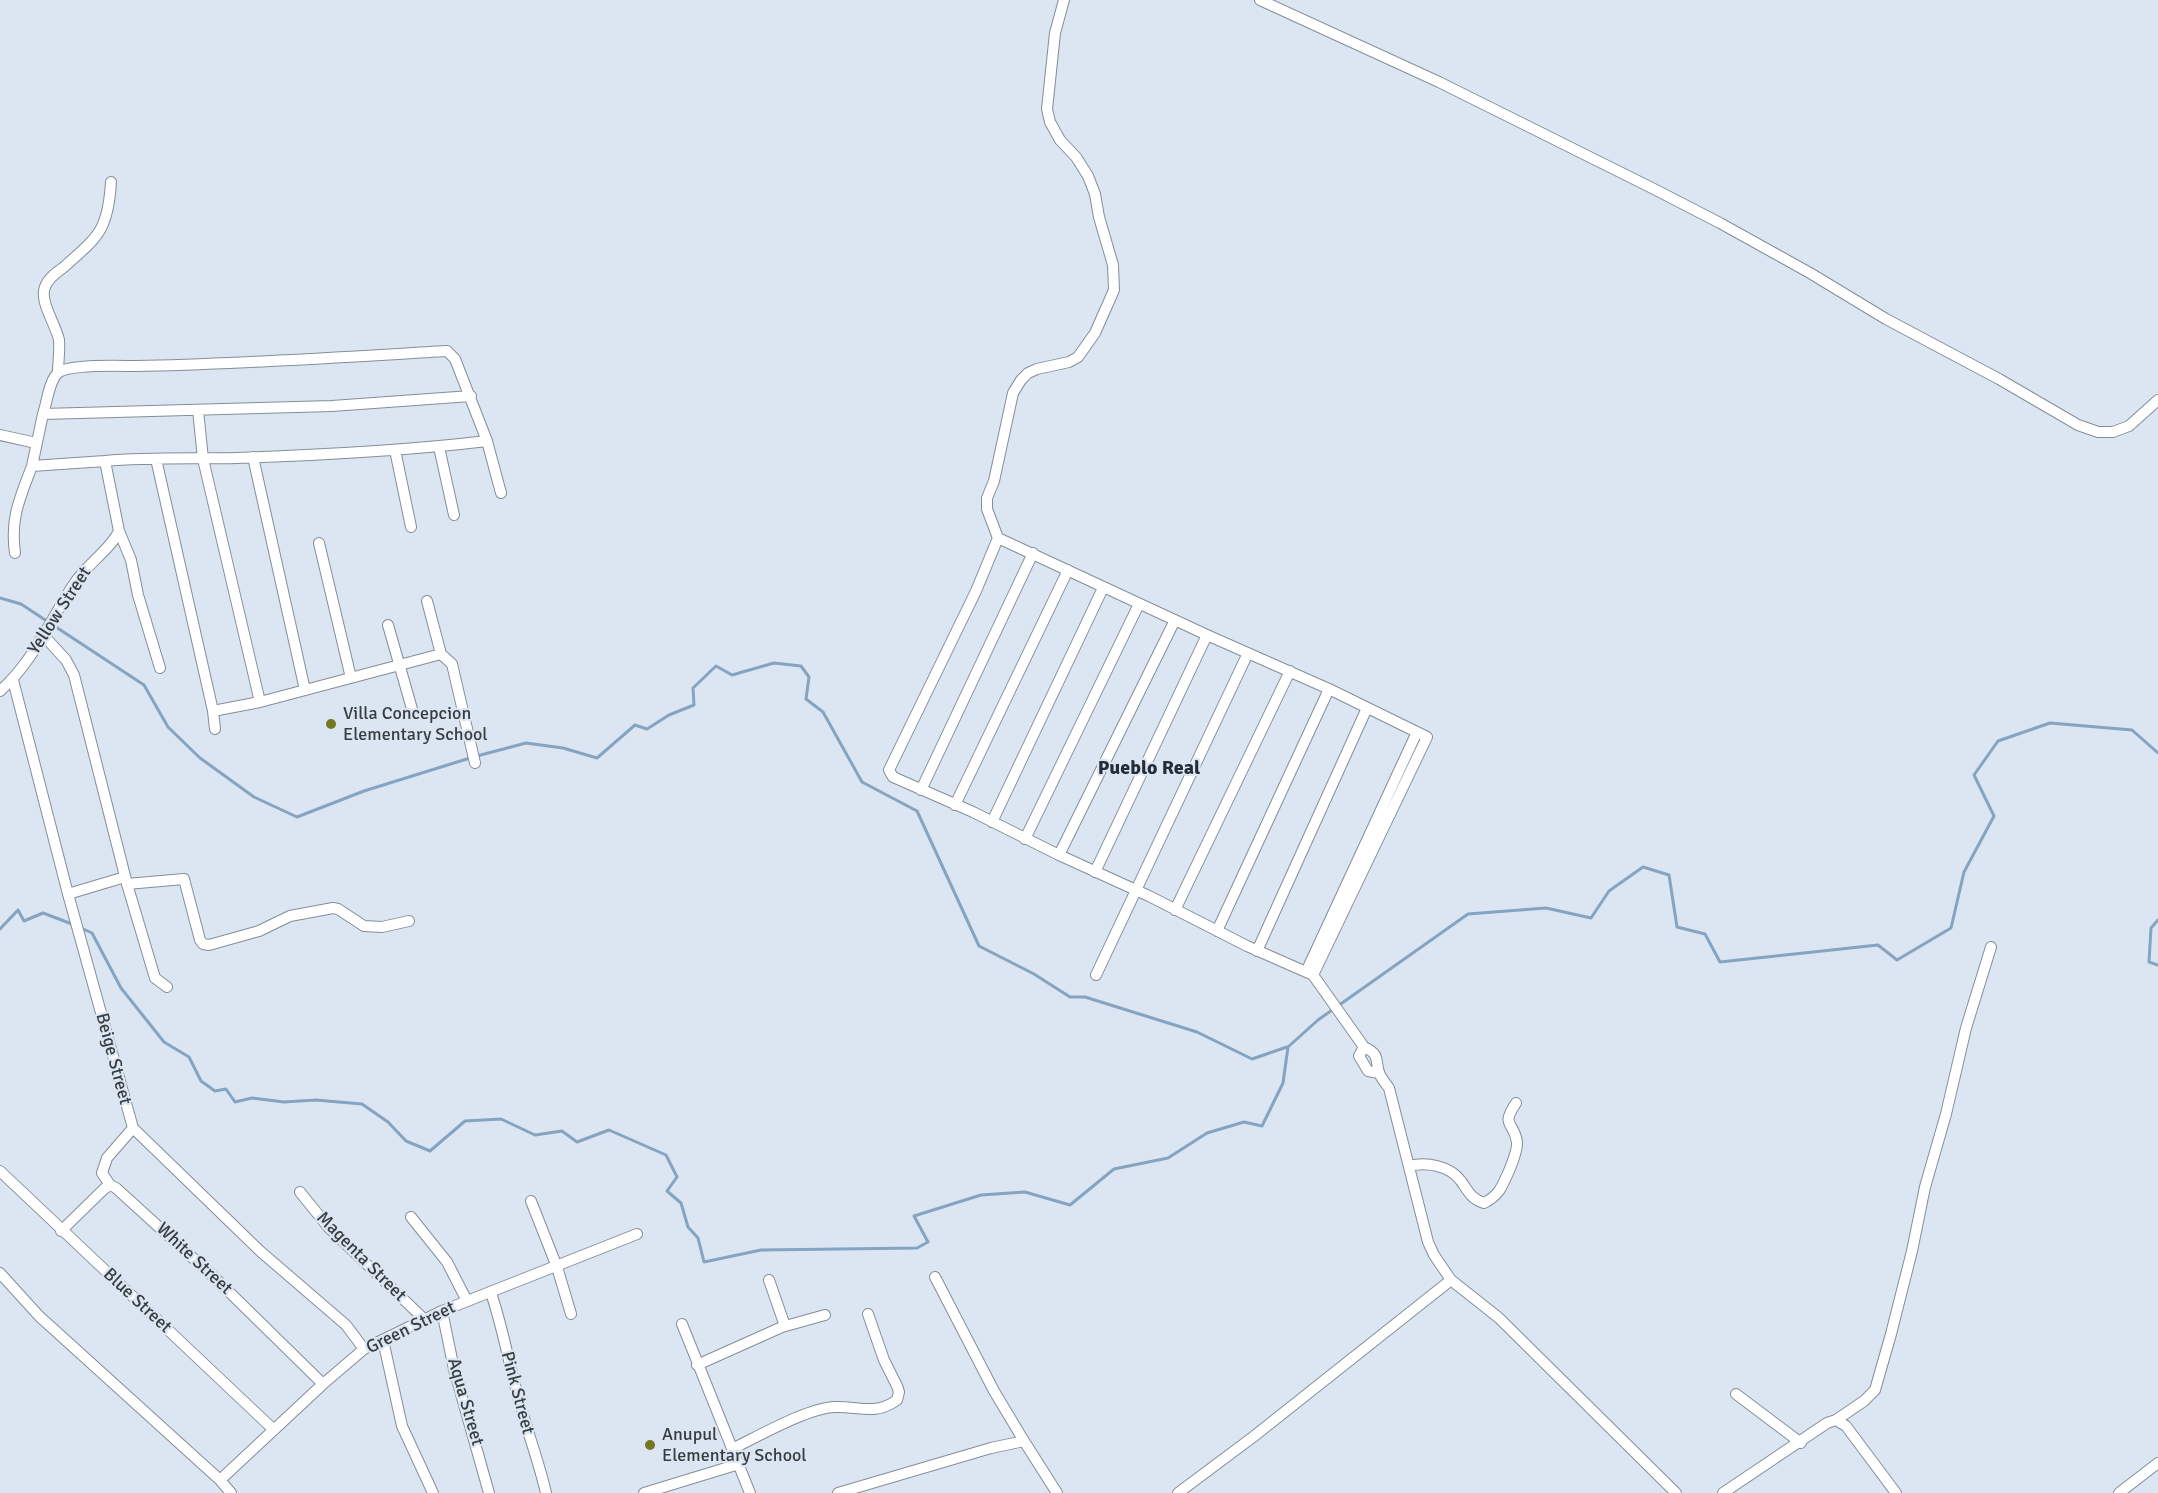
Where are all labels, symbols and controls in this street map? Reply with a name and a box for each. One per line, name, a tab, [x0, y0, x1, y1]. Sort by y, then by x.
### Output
street label: Yellow Street	[24, 563, 96, 659]
place label: Villa Concepcion Elementary School	[343, 703, 488, 746]
marker: Villa Concepcion Elementary School	[324, 717, 338, 731]
district label: Pueblo Real	[1098, 757, 1200, 781]
street label: Beige Street	[90, 1011, 136, 1107]
street label: Magenta Street	[312, 1208, 410, 1306]
street label: White Street	[152, 1218, 236, 1300]
street label: Blue Street	[98, 1264, 176, 1338]
street label: Green Street	[363, 1297, 459, 1359]
street label: Pink Street	[496, 1349, 538, 1437]
street label: Aqua Street	[442, 1356, 488, 1448]
place label: Anupul Elementary School	[662, 1424, 807, 1466]
marker: Anupul Elementary School	[643, 1438, 657, 1452]

